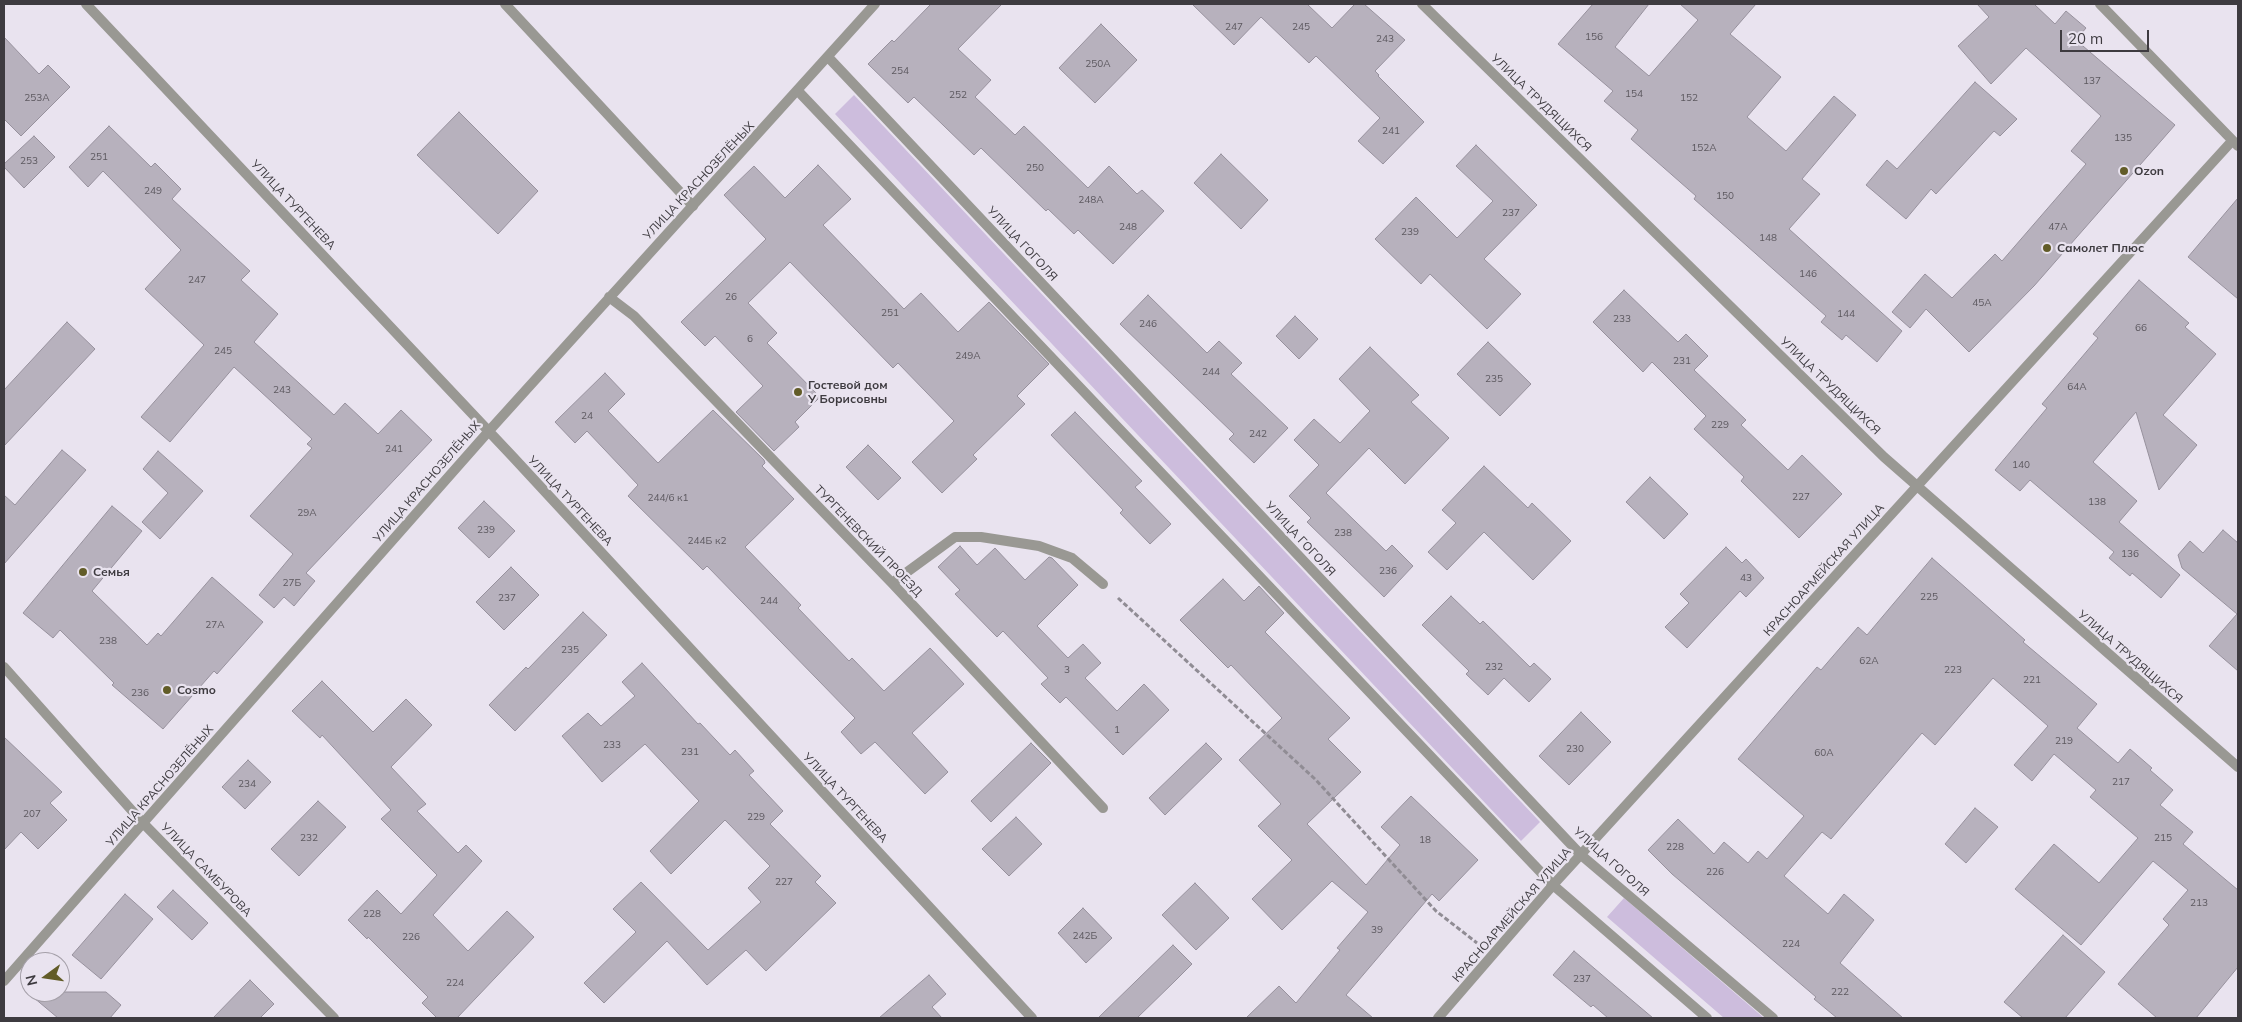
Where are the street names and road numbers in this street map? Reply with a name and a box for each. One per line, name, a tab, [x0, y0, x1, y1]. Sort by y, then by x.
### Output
street label: УЛИЦА ТРУДЯЩИХСЯ	[1488, 51, 1594, 155]
street label: УЛИЦА КРАСНОЗЕЛЁНЫХ	[640, 119, 758, 243]
street label: УЛИЦА ТУРГЕНЕВА	[248, 157, 338, 253]
street label: УЛИЦА ГОГОЛЯ	[984, 204, 1060, 284]
street label: УЛИЦА ТРУДЯЩИХСЯ	[1777, 334, 1883, 438]
street label: УЛИЦА КРАСНОЗЕЛЁНЫХ	[370, 418, 484, 546]
street label: УЛИЦА ТУРГЕНЕВА	[525, 453, 615, 549]
street label: ТУРГЕНЕВСКИЙ ПРОЕЗД	[811, 482, 925, 600]
street label: УЛИЦА ГОГОЛЯ	[1262, 499, 1338, 579]
street label: КРАСНОАРМЕЙСКАЯ УЛИЦА	[1761, 501, 1887, 639]
street label: УЛИЦА ТРУДЯЩИХСЯ	[2075, 608, 2185, 706]
street label: УЛИЦА КРАСНОЗЕЛЁНЫХ	[103, 722, 217, 850]
street label: УЛИЦА ТУРГЕНЕВА	[800, 750, 890, 846]
street label: УЛИЦА САМБУРОВА	[158, 820, 254, 920]
street label: УЛИЦА ГОГОЛЯ	[1570, 824, 1652, 900]
street label: КРАСНОАРМЕЙСКАЯ УЛИЦА	[1450, 845, 1574, 985]

